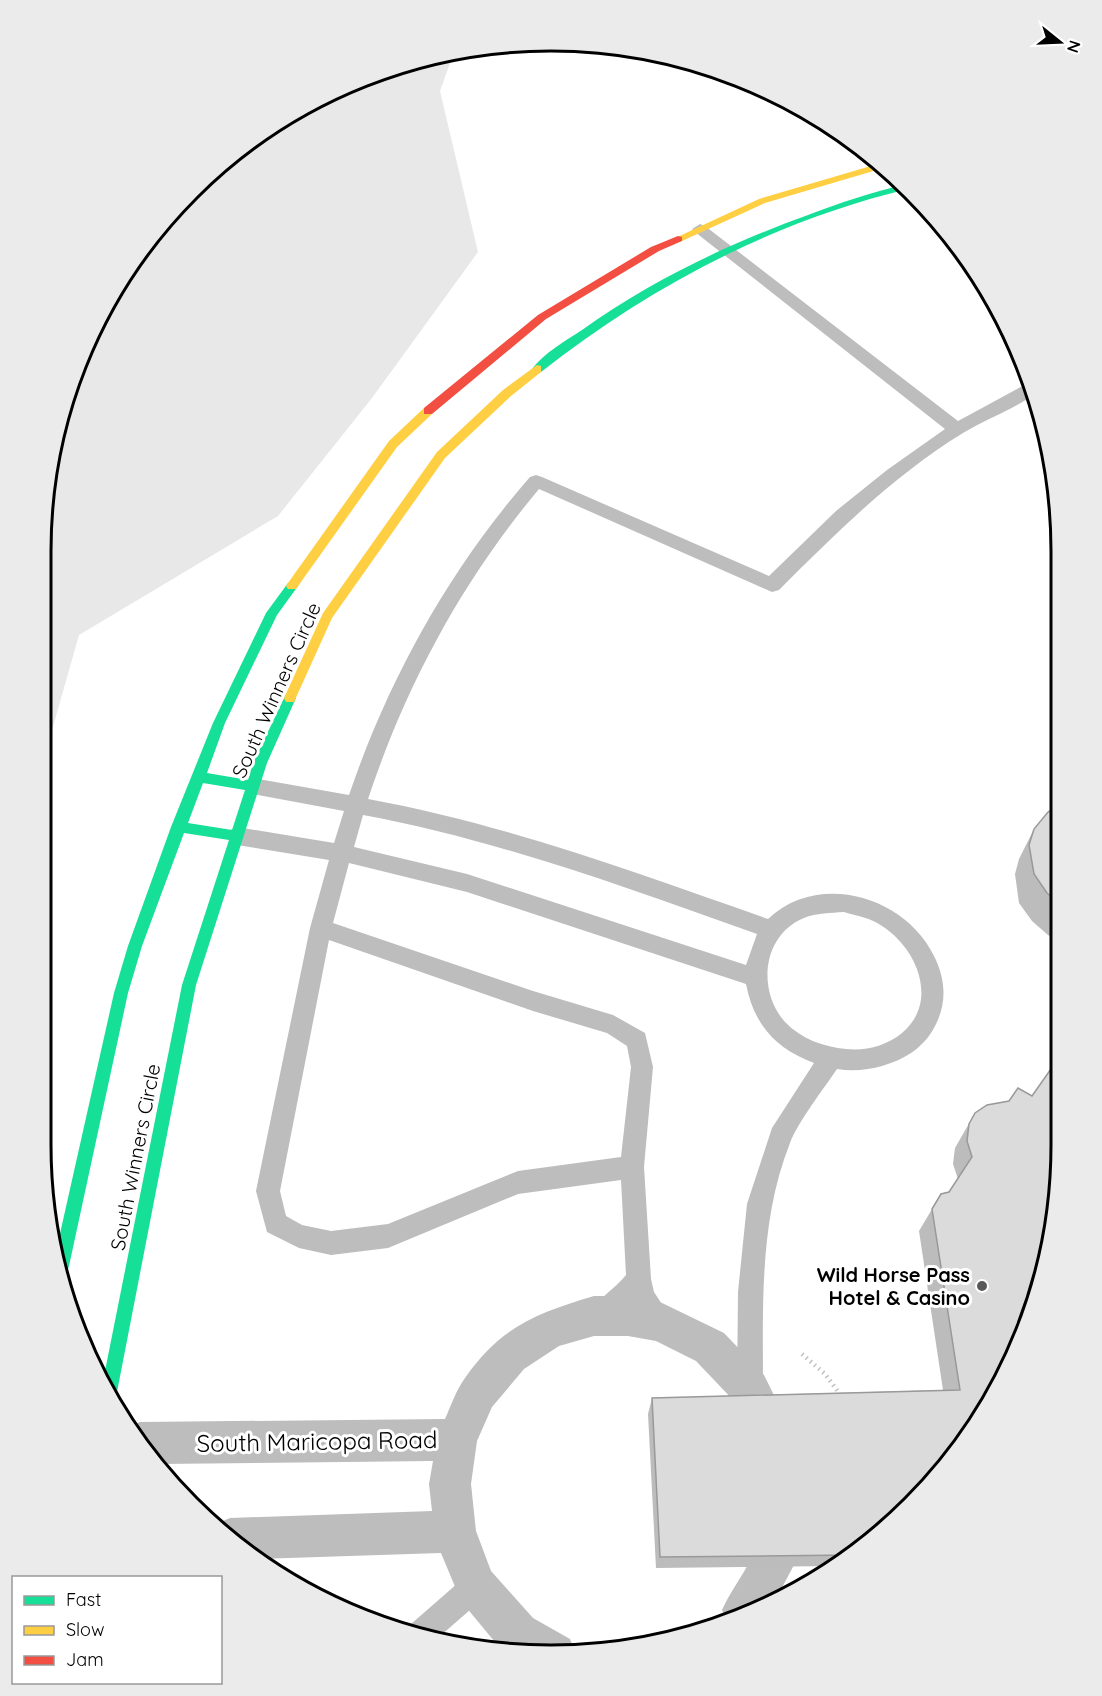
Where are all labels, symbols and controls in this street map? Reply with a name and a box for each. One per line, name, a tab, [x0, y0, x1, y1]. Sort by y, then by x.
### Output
north arrow	[1030, 12, 1090, 72]
text: N	[1063, 38, 1086, 55]
street label: South Winners Circle	[226, 598, 326, 782]
street label: South Winners Circle	[105, 1062, 165, 1252]
place label: Wild Horse Pass Hotel & Casino	[817, 1262, 970, 1310]
marker: Wild Horse Pass Hotel & Casino	[975, 1279, 989, 1293]
street label: South Maricopa Road	[196, 1424, 438, 1458]
legend	[12, 1576, 222, 1684]
text: Fast	[66, 1588, 101, 1611]
text: Slow	[66, 1618, 104, 1641]
text: Jam	[66, 1648, 104, 1671]

